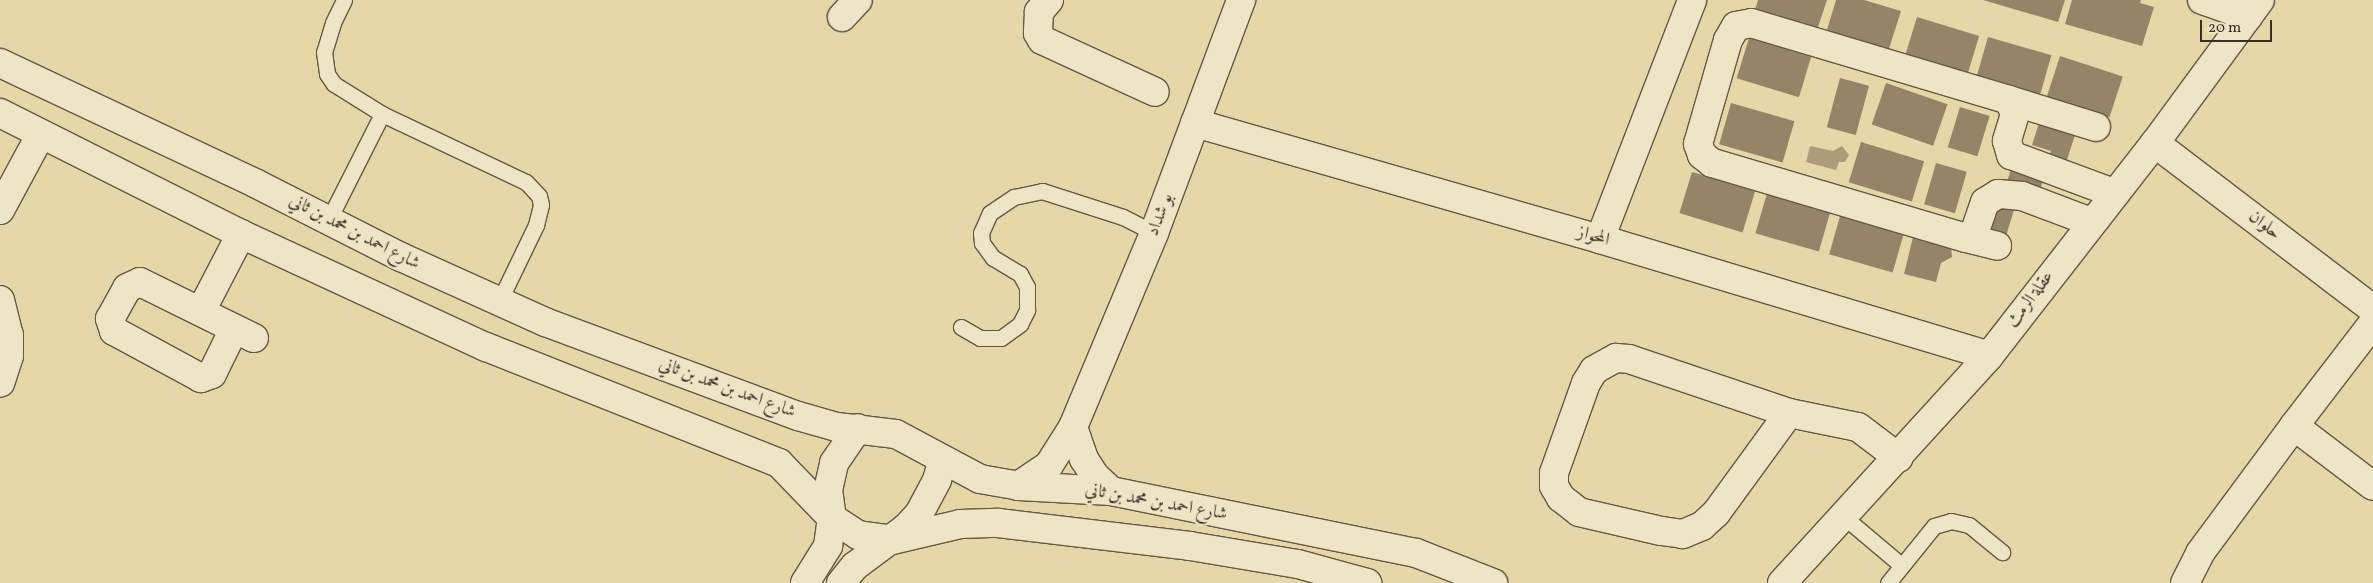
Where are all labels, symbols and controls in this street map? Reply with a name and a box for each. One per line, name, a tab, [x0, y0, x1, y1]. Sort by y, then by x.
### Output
scale bar	[2203, 10, 2276, 42]
text: 20 m	[2208, 18, 2241, 39]
street label: شارع احمد بن محمد بن ثاني	[285, 191, 423, 275]
street label: بو شداد	[1143, 191, 1179, 239]
street label: حلوان	[2243, 207, 2285, 245]
street label: المحواز	[1574, 222, 1612, 252]
street label: عقلة الرمث	[2003, 267, 2059, 333]
street label: شارع احمد بن محمد بن ثاني	[656, 354, 798, 424]
street label: شارع احمد بن محمد بن ثاني	[1083, 480, 1229, 526]

